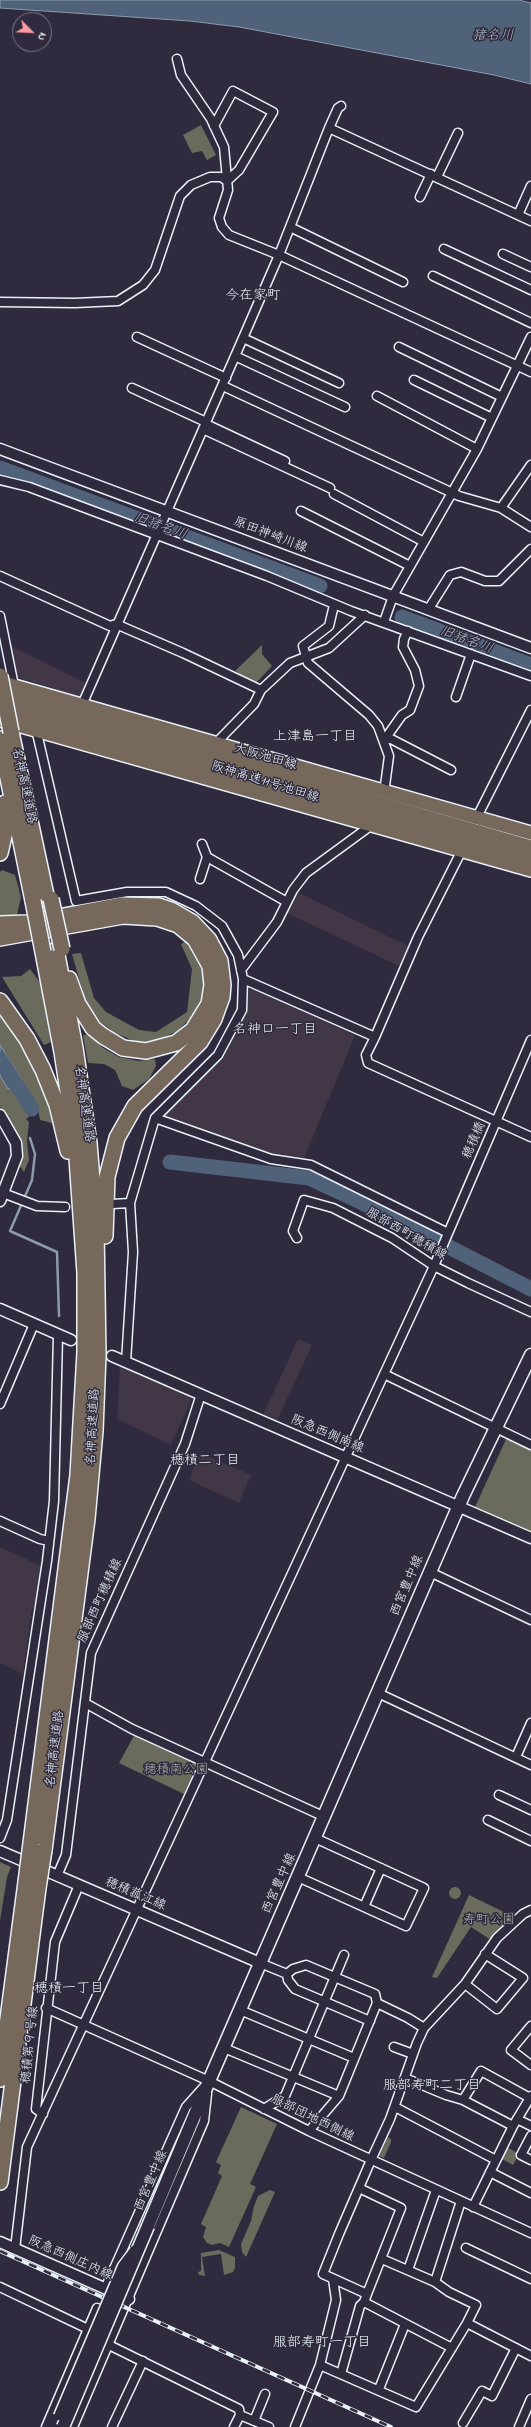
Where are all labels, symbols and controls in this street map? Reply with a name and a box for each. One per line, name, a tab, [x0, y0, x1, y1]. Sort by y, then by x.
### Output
north arrow	[12, 12, 52, 52]
water label: 猪名川	[472, 29, 514, 45]
text: N	[33, 30, 51, 43]
district label: 今在家町	[225, 289, 281, 305]
water label: 旧猪名川	[131, 510, 189, 544]
street label: 原田神崎川線	[231, 515, 309, 557]
water label: 旧猪名川	[437, 624, 495, 658]
district label: 上津島一丁目	[273, 730, 357, 746]
street label: 大阪池田線	[232, 742, 298, 774]
street label: 名神高速道路	[7, 746, 39, 826]
street label: 阪神高速11号池田線	[209, 759, 321, 807]
district label: 名神口一丁目	[233, 1023, 317, 1039]
street label: 名神高速道路	[70, 1064, 96, 1144]
street label: 穂積橋	[460, 1120, 490, 1162]
street label: 服部西町穂積線	[363, 1205, 449, 1265]
street label: 名神高速道路	[84, 1388, 104, 1466]
street label: 阪急西側南線	[288, 1413, 366, 1457]
district label: 穂積二丁目	[170, 1454, 240, 1470]
street label: 西宮豊中線	[388, 1553, 428, 1619]
street label: 服部西町穂積線	[75, 1556, 127, 1646]
street label: 名神高速道路	[44, 1709, 68, 1789]
park label: 穂積南公園	[144, 1763, 208, 1779]
street label: 西宮豊中線	[260, 1851, 300, 1917]
street label: 穂積菰江線	[102, 1875, 168, 1915]
park label: 寿町公園	[463, 1913, 515, 1929]
district label: 穂積一丁目	[34, 1982, 104, 1998]
street label: 穂積第９号線	[19, 2005, 43, 2085]
district label: 服部寿町二丁目	[383, 2079, 481, 2095]
street label: 服部団地西側線	[268, 2092, 356, 2146]
street label: 西宮豊中線	[132, 2148, 172, 2214]
street label: 阪急西側庄内線	[25, 2233, 115, 2285]
district label: 服部寿町一丁目	[273, 2336, 371, 2352]

